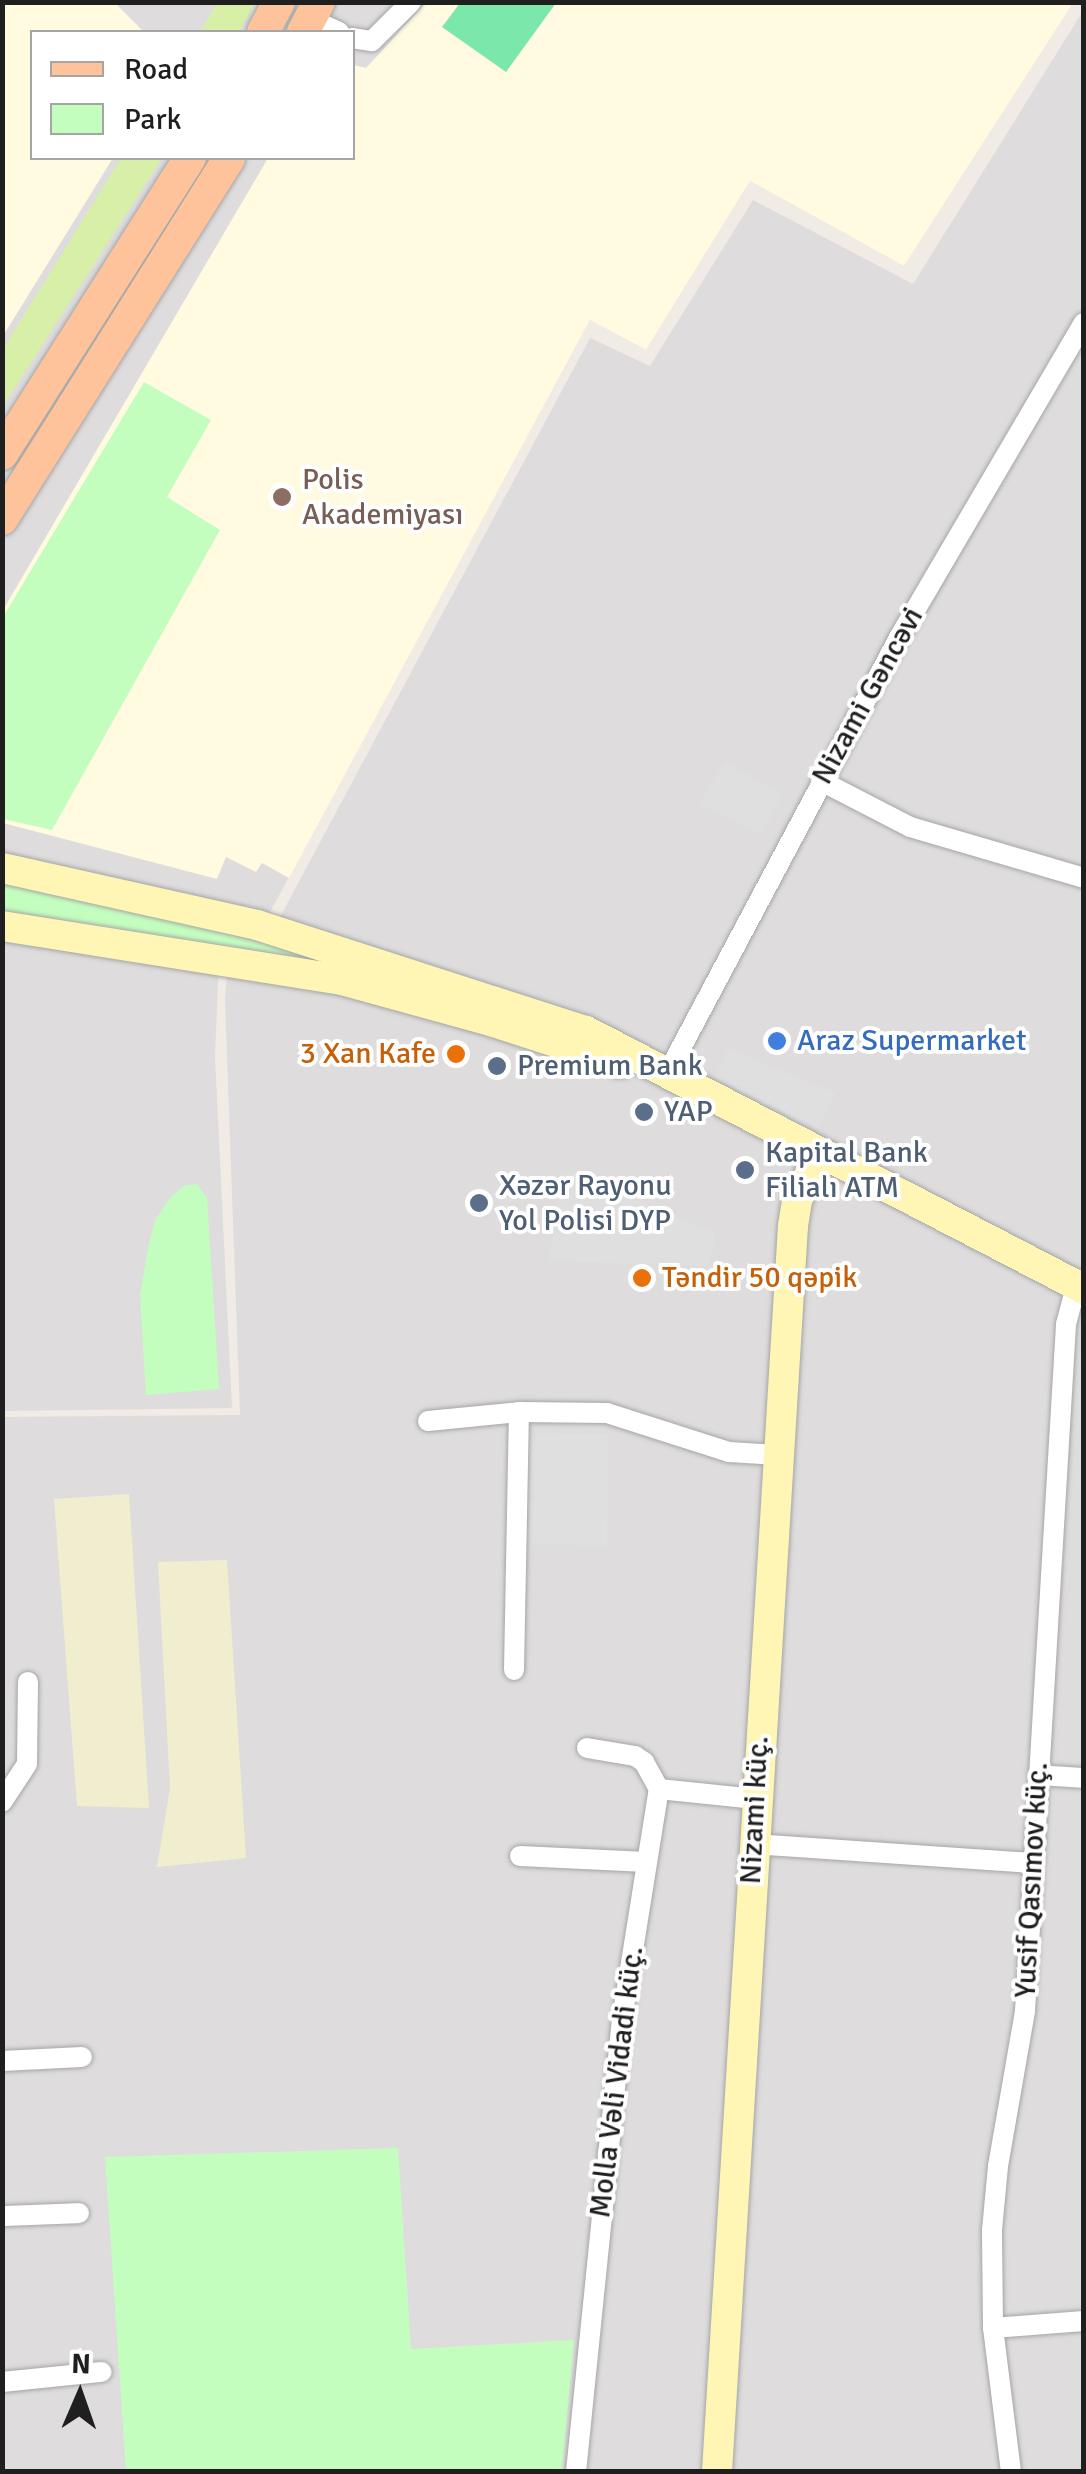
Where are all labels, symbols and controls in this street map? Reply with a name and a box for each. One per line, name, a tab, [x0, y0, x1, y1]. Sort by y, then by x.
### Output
legend	[30, 30, 355, 160]
text: Road	[124, 51, 188, 88]
text: Park	[124, 101, 182, 138]
place label: Polis Akademiyası	[302, 462, 463, 532]
marker: Polis Akademiyası	[271, 486, 293, 508]
street label: Nizami Gəncəvi	[805, 601, 931, 791]
place label: Araz Supermarket	[797, 1023, 1027, 1059]
marker: Araz Supermarket	[766, 1030, 788, 1052]
place label: 3 Xan Kafe	[300, 1036, 436, 1072]
marker: 3 Xan Kafe	[445, 1043, 467, 1065]
place label: Premium Bank	[517, 1048, 703, 1084]
marker: Premium Bank	[486, 1055, 508, 1077]
place label: YAP	[664, 1094, 713, 1130]
marker: YAP	[633, 1101, 655, 1123]
place label: Kapital Bank Filialı ATM	[765, 1135, 928, 1206]
marker: Kapital Bank Filialı ATM	[734, 1159, 756, 1181]
place label: Xəzər Rayonu Yol Polisi DYP	[499, 1168, 672, 1238]
marker: Xəzər Rayonu Yol Polisi DYP	[468, 1192, 490, 1214]
place label: Təndir 50 qəpik	[662, 1260, 857, 1296]
marker: Təndir 50 qəpik	[631, 1267, 653, 1289]
street label: Nizami küç.	[733, 1735, 777, 1885]
street label: Yusif Qasımov küç.	[1008, 1761, 1056, 1999]
street label: Molla Vəli Vidadi küç.	[582, 1944, 652, 2220]
north arrow	[30, 2344, 130, 2444]
text: N	[71, 2347, 91, 2381]

